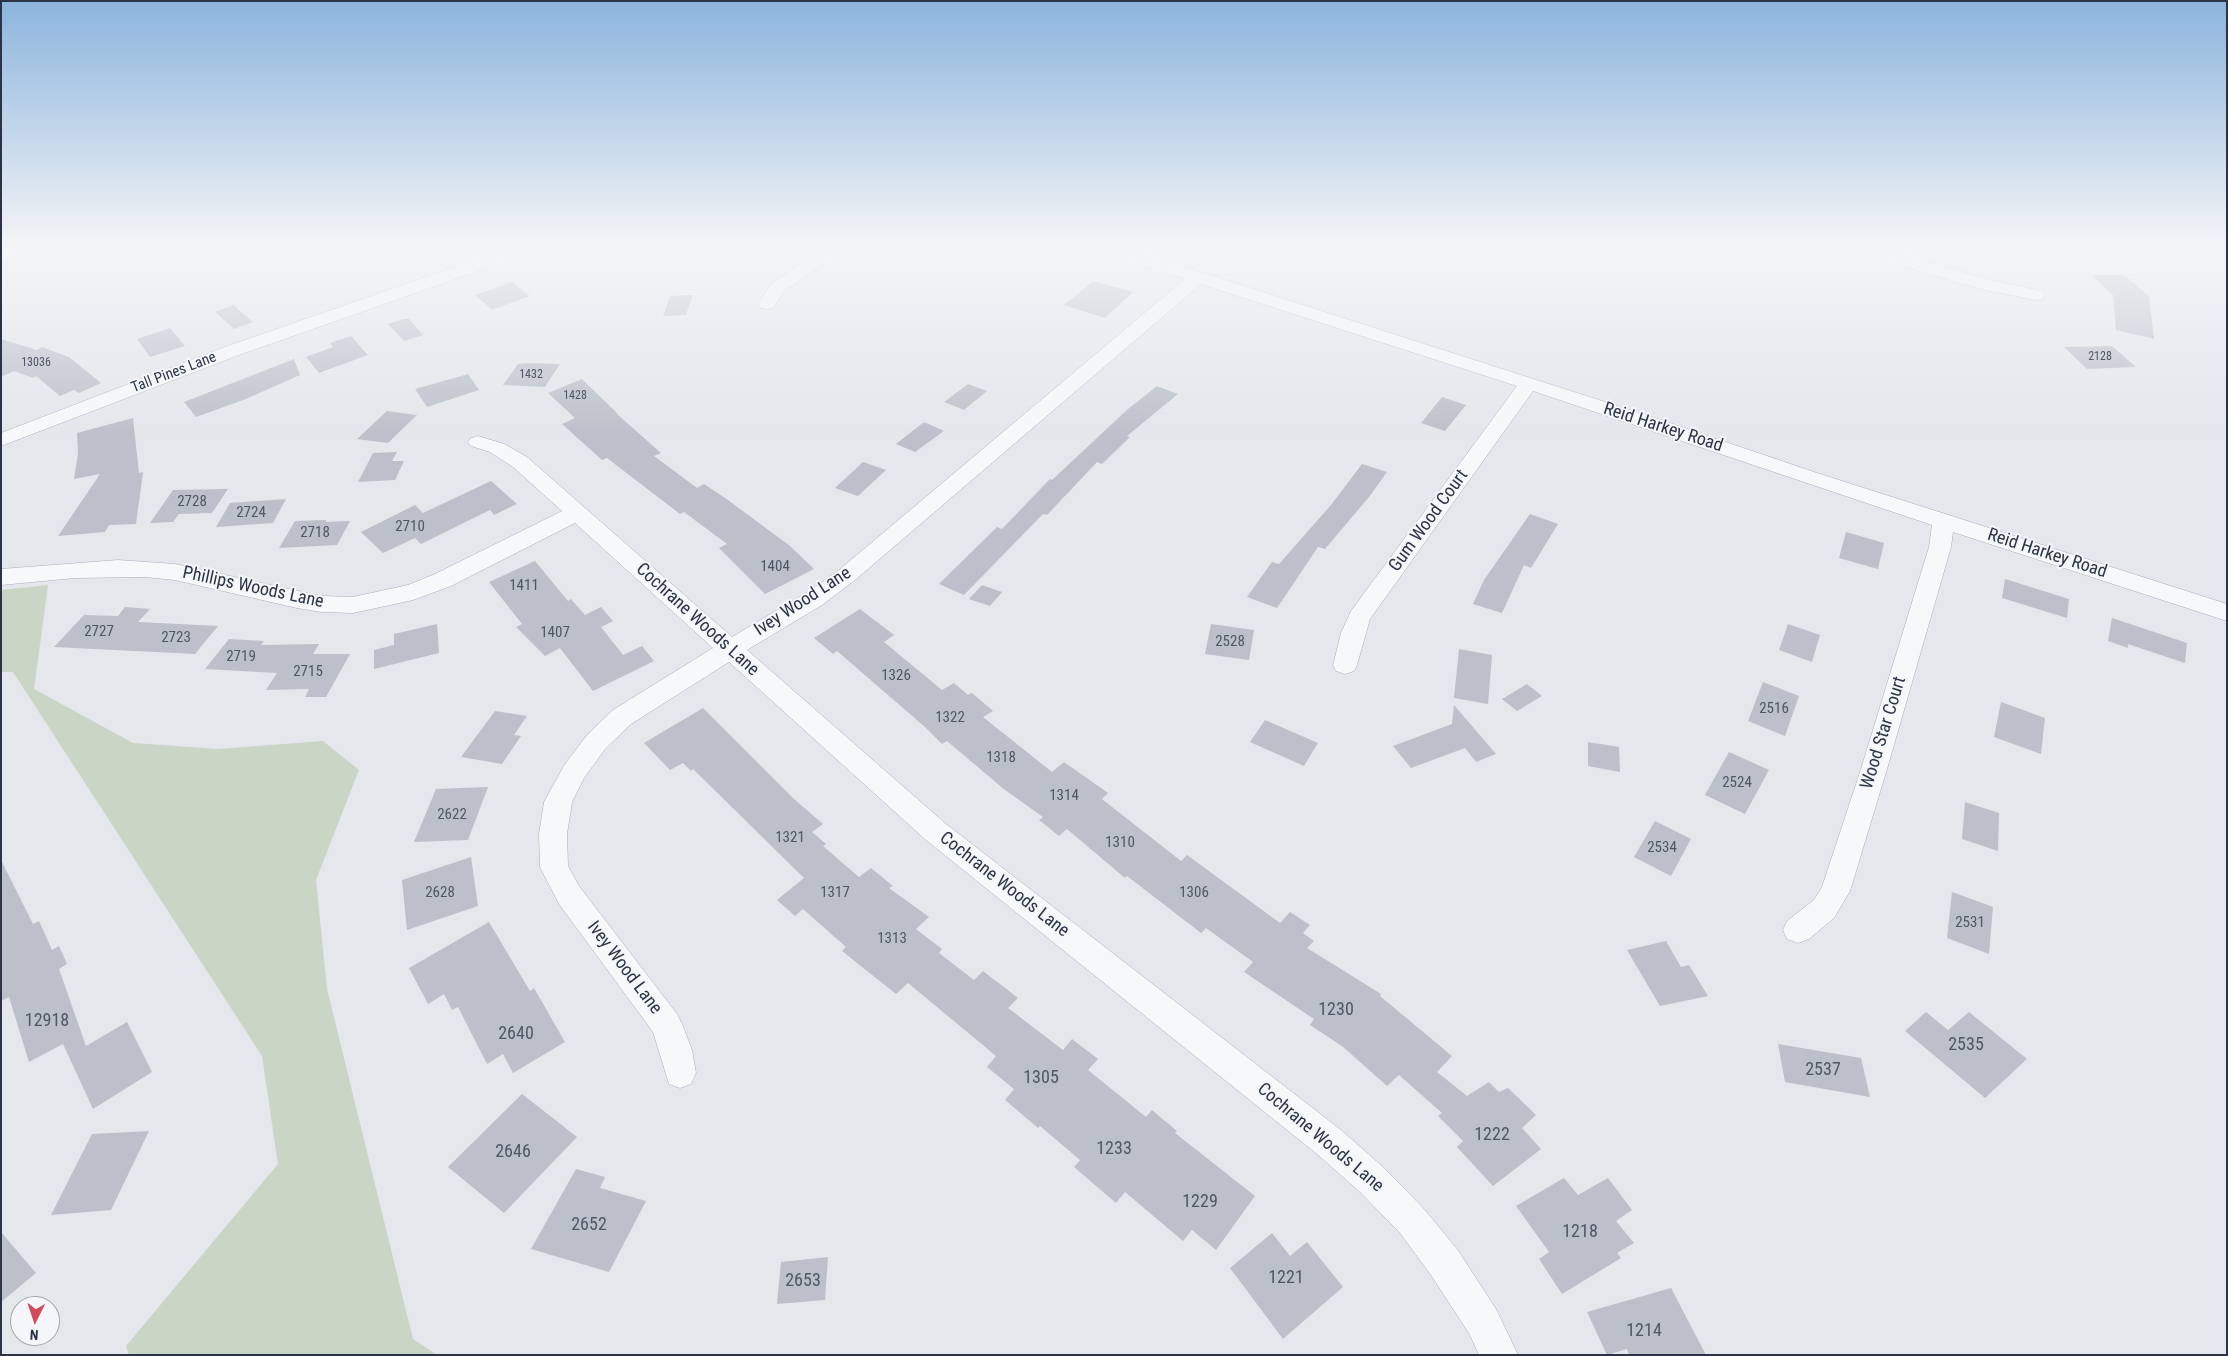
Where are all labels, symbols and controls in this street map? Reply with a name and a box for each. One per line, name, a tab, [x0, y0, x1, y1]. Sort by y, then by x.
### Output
street label: Tall Pines Lane	[129, 349, 219, 397]
house number: 2128	[2088, 350, 2112, 364]
house number: 13036	[21, 356, 51, 370]
house number: 1432	[519, 368, 543, 382]
house number: 1428	[563, 389, 587, 403]
street label: Reid Harkey Road	[1600, 398, 1726, 458]
street label: Gum Wood Court	[1385, 466, 1473, 576]
house number: 2728	[177, 493, 207, 511]
house number: 2724	[236, 504, 266, 522]
house number: 2710	[395, 518, 425, 536]
house number: 2718	[300, 524, 330, 542]
street label: Reid Harkey Road	[1984, 524, 2110, 584]
house number: 1404	[760, 558, 790, 576]
street label: Cochrane Woods Lane	[631, 559, 763, 681]
street label: Phillips Woods Lane	[181, 563, 325, 613]
street label: Ivey Wood Lane	[751, 563, 855, 641]
house number: 1411	[509, 577, 539, 595]
house number: 2727	[84, 623, 114, 641]
house number: 1407	[540, 624, 570, 642]
house number: 2723	[161, 629, 191, 647]
house number: 2528	[1215, 633, 1245, 651]
house number: 2719	[226, 648, 256, 666]
house number: 2715	[293, 663, 323, 681]
house number: 1326	[881, 667, 911, 685]
street label: Wood Star Court	[1857, 674, 1911, 792]
house number: 2516	[1759, 700, 1789, 718]
house number: 1322	[935, 709, 965, 727]
house number: 1318	[986, 749, 1016, 767]
house number: 2524	[1722, 774, 1752, 792]
house number: 1314	[1049, 787, 1079, 805]
house number: 2622	[437, 806, 467, 824]
street label: Cochrane Woods Lane	[935, 828, 1073, 942]
house number: 1321	[775, 829, 805, 847]
house number: 1310	[1105, 834, 1135, 852]
house number: 2534	[1647, 839, 1677, 857]
house number: 2628	[425, 884, 455, 902]
house number: 1317	[820, 884, 850, 902]
house number: 1306	[1179, 884, 1209, 902]
house number: 2531	[1955, 914, 1985, 932]
street label: Ivey Wood Lane	[582, 917, 666, 1019]
house number: 1313	[877, 930, 907, 948]
house number: 1230	[1318, 999, 1354, 1021]
house number: 12918	[25, 1010, 69, 1032]
house number: 2640	[498, 1023, 534, 1045]
house number: 2535	[1948, 1034, 1984, 1056]
house number: 2537	[1805, 1059, 1841, 1081]
house number: 1305	[1023, 1067, 1059, 1089]
street label: Cochrane Woods Lane	[1252, 1079, 1388, 1197]
house number: 1222	[1474, 1124, 1510, 1146]
house number: 1233	[1096, 1138, 1132, 1160]
house number: 2646	[495, 1141, 531, 1163]
house number: 1229	[1182, 1191, 1218, 1213]
house number: 2652	[571, 1214, 607, 1236]
house number: 1218	[1562, 1221, 1598, 1243]
house number: 1221	[1268, 1267, 1304, 1289]
house number: 2653	[785, 1270, 821, 1292]
north arrow	[10, 1296, 60, 1346]
house number: 1214	[1626, 1320, 1662, 1342]
text: N	[29, 1327, 39, 1343]

